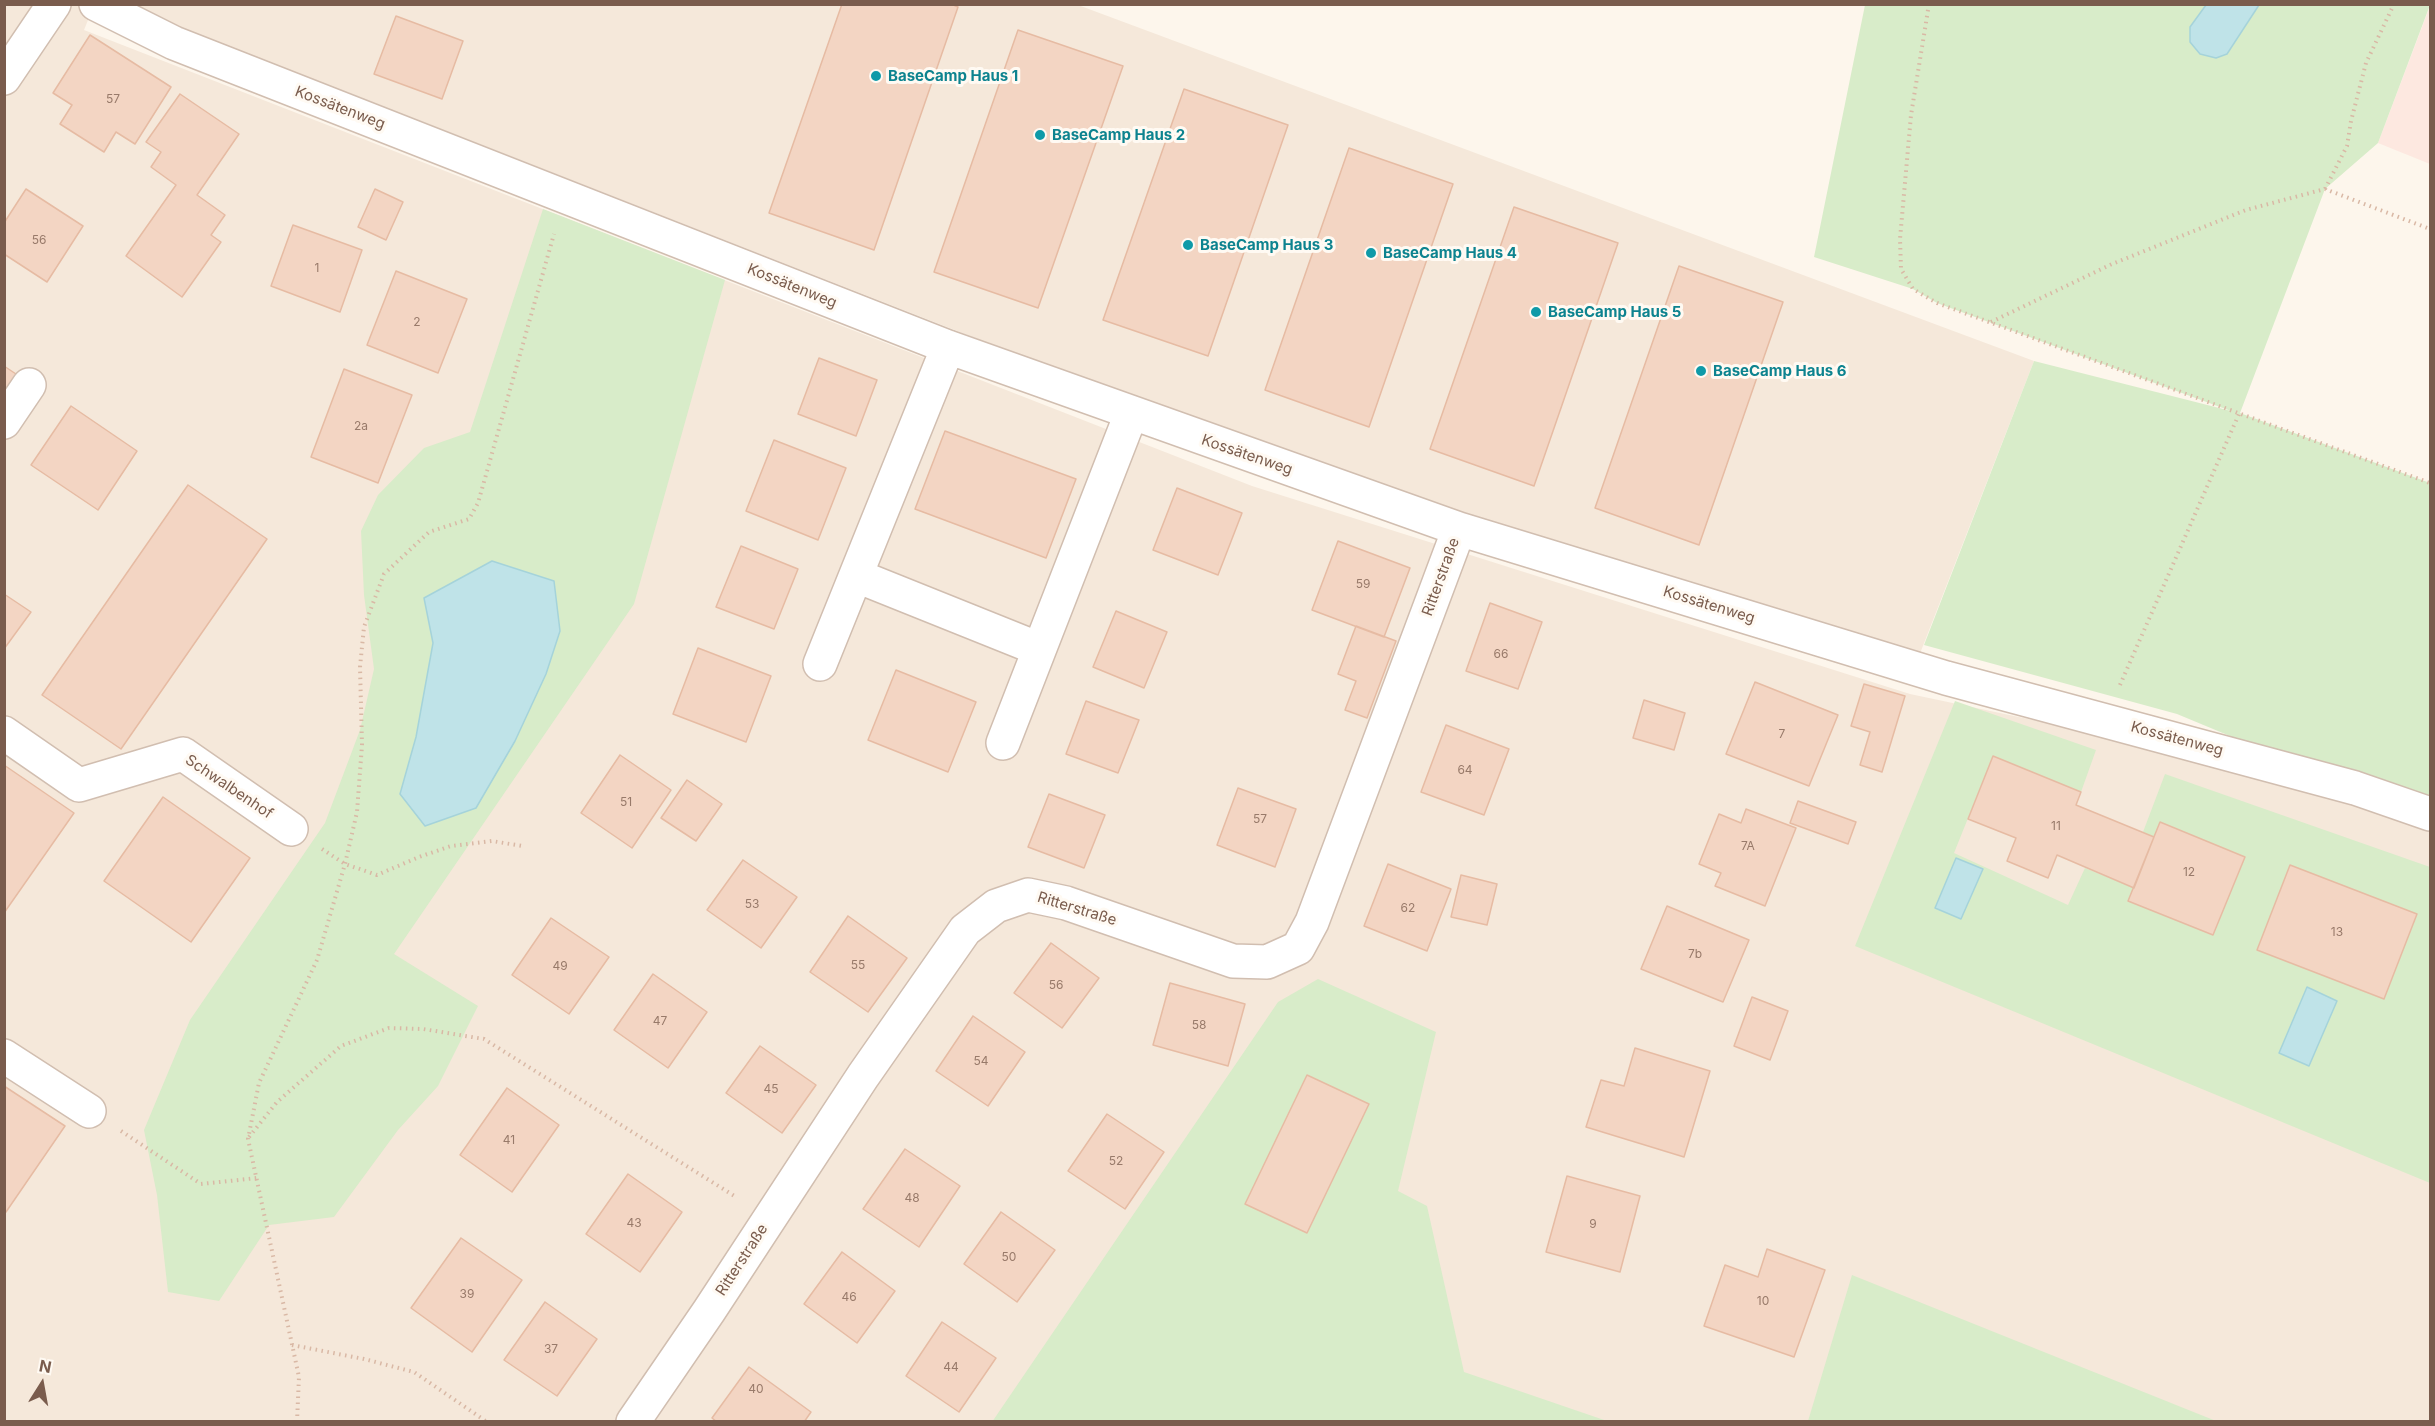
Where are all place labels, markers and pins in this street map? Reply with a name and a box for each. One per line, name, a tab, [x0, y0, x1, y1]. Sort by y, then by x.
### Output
place label: BaseCamp Haus 1	[888, 67, 1018, 85]
marker: BaseCamp Haus 1	[869, 69, 883, 83]
place label: BaseCamp Haus 2	[1052, 126, 1185, 144]
marker: BaseCamp Haus 2	[1033, 128, 1047, 142]
place label: BaseCamp Haus 3	[1200, 236, 1333, 254]
marker: BaseCamp Haus 3	[1181, 238, 1195, 252]
place label: BaseCamp Haus 4	[1383, 244, 1517, 262]
marker: BaseCamp Haus 4	[1364, 246, 1378, 260]
place label: BaseCamp Haus 5	[1548, 303, 1681, 321]
marker: BaseCamp Haus 5	[1529, 305, 1543, 319]
place label: BaseCamp Haus 6	[1713, 362, 1846, 380]
marker: BaseCamp Haus 6	[1694, 364, 1708, 378]

